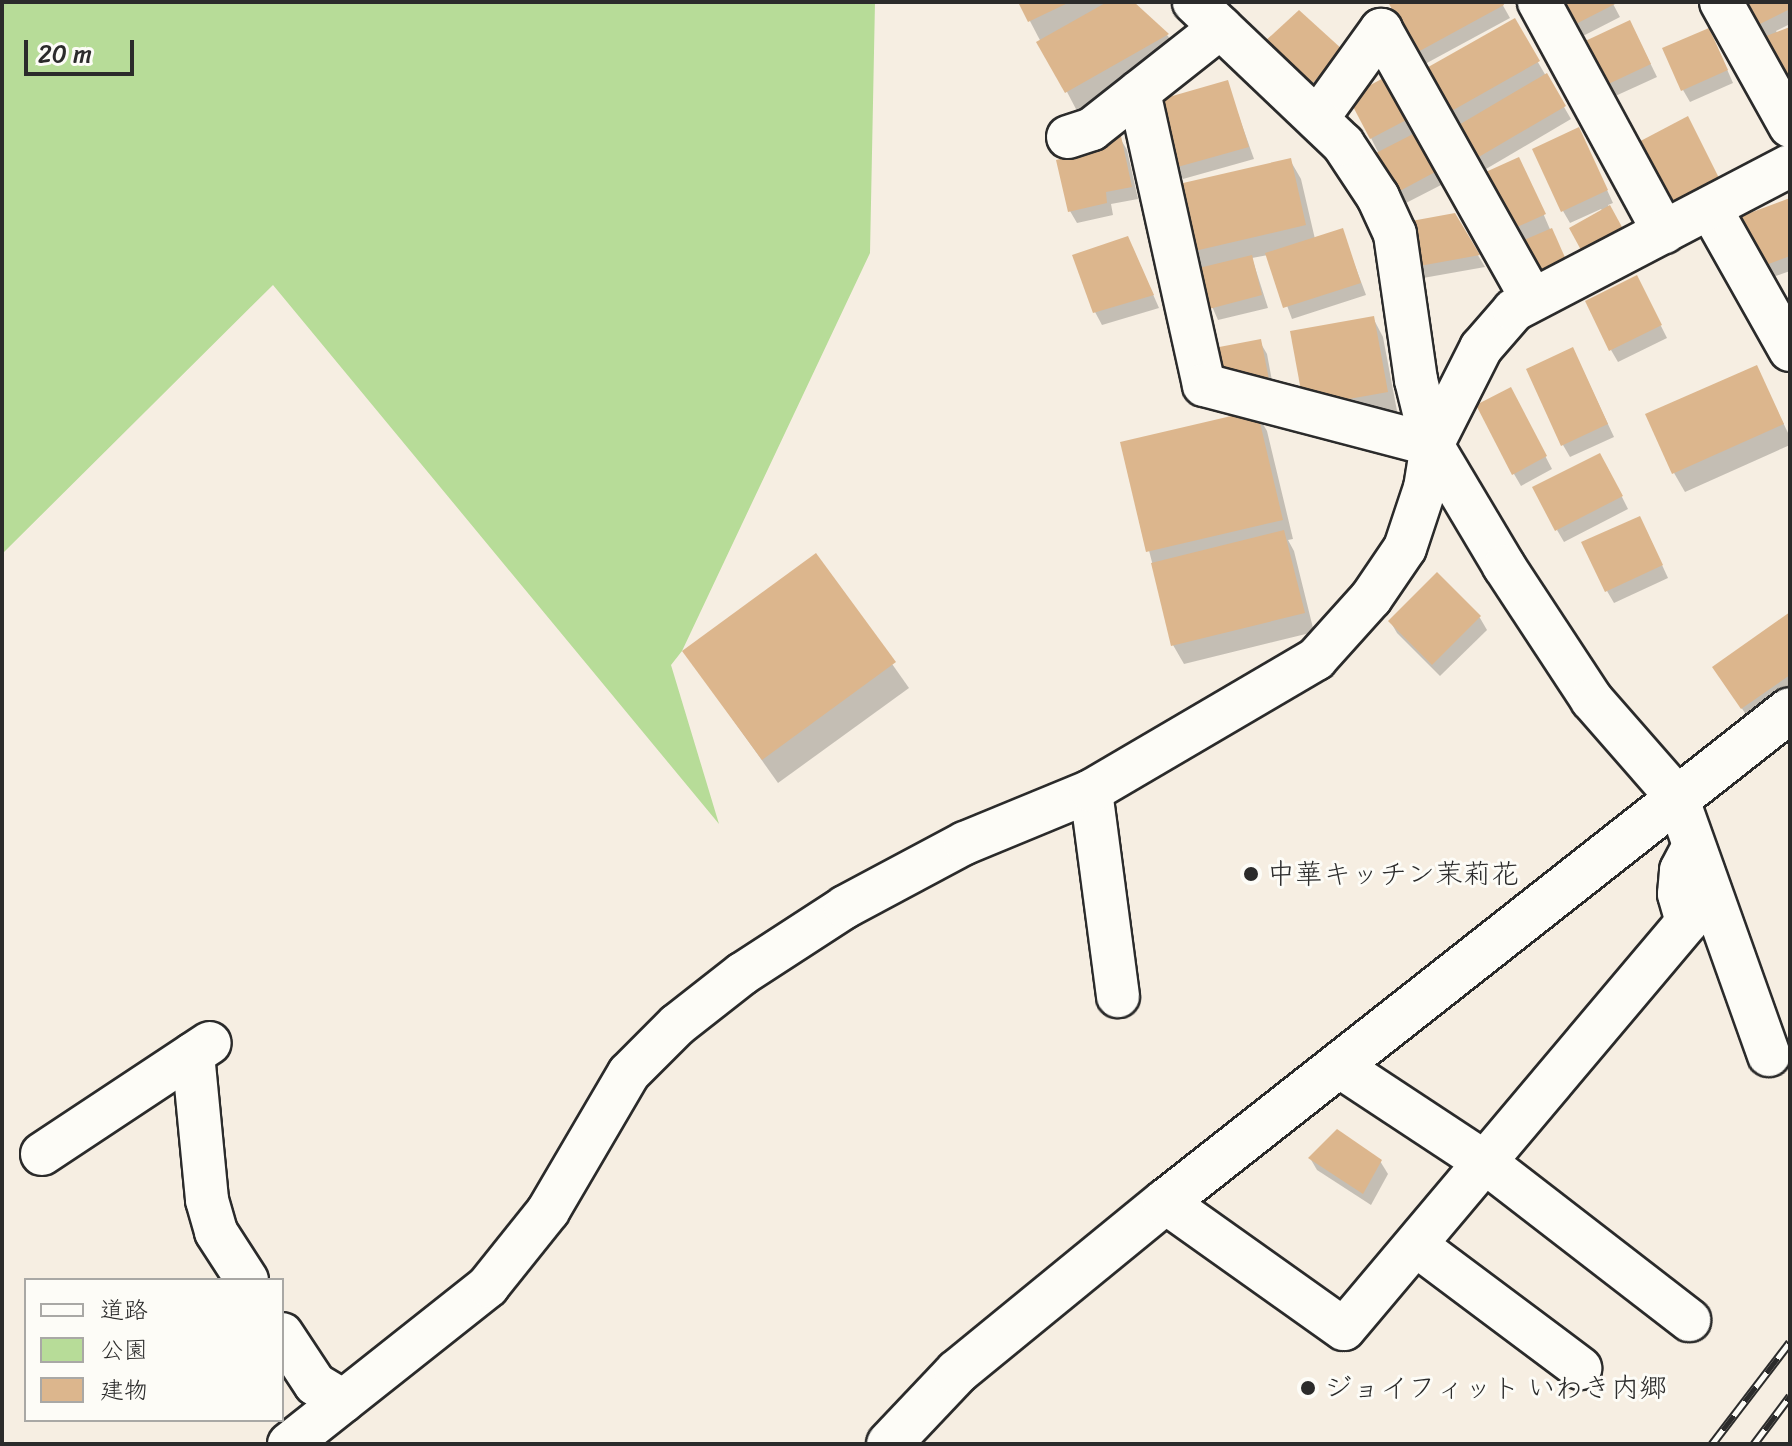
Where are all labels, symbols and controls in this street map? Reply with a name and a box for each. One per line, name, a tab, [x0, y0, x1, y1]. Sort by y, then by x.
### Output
scale bar	[28, 24, 138, 74]
text: 20 m	[38, 33, 92, 75]
place label: 中華キッチン茉莉花	[1267, 857, 1519, 891]
marker: 中華キッチン茉莉花	[1242, 865, 1260, 883]
legend	[24, 1278, 284, 1422]
text: 道路	[100, 1289, 148, 1331]
text: 公園	[100, 1329, 148, 1371]
text: 建物	[100, 1369, 148, 1411]
place label: ジョイフィット いわき内郷	[1324, 1371, 1667, 1405]
marker: ジョイフィット いわき内郷	[1299, 1379, 1317, 1397]

